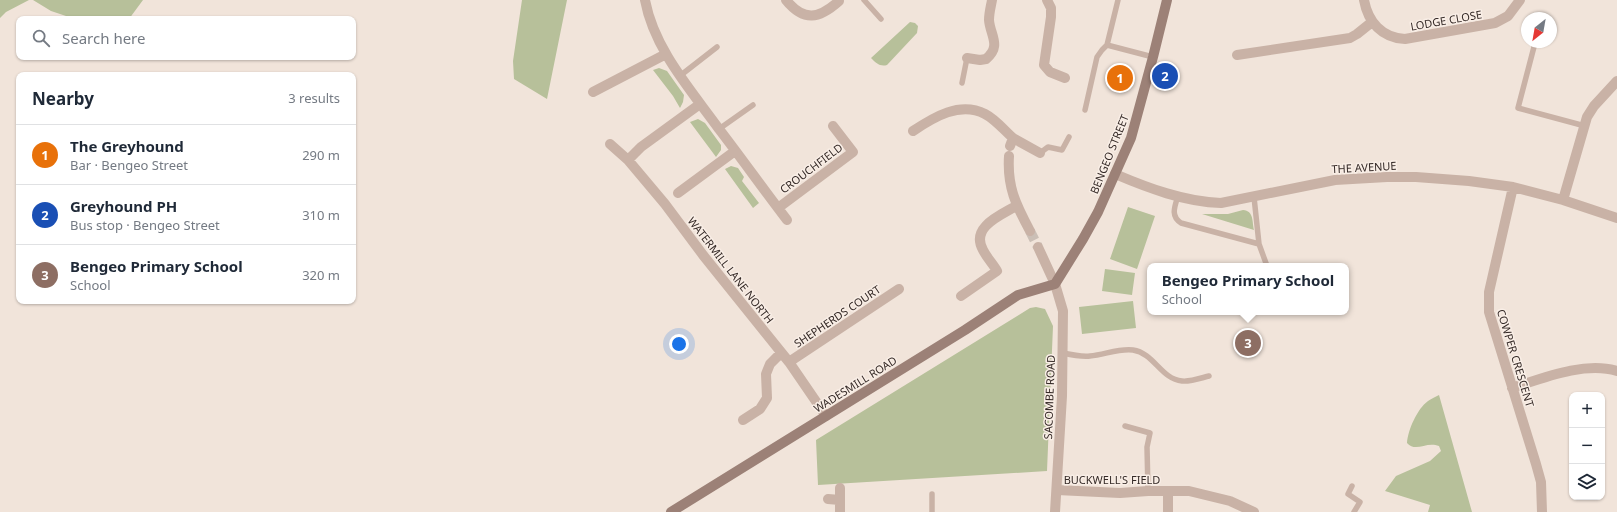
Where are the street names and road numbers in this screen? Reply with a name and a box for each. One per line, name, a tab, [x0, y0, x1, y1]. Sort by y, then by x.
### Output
street label: LODGE CLOSE	[1409, 6, 1483, 34]
street label: BENGEO STREET	[1086, 112, 1132, 196]
street label: CROUCHFIELD	[777, 139, 845, 197]
street label: THE AVENUE	[1331, 158, 1397, 176]
street label: WATERMILL LANE NORTH	[685, 214, 777, 326]
street label: SHEPHERDS COURT	[791, 281, 883, 351]
street label: COWPER CRESCENT	[1494, 307, 1538, 409]
street label: WADESMILL ROAD	[811, 352, 899, 416]
street label: SACOMBE ROAD	[1040, 354, 1058, 440]
street label: BUCKWELL'S FIELD	[1064, 472, 1160, 487]

